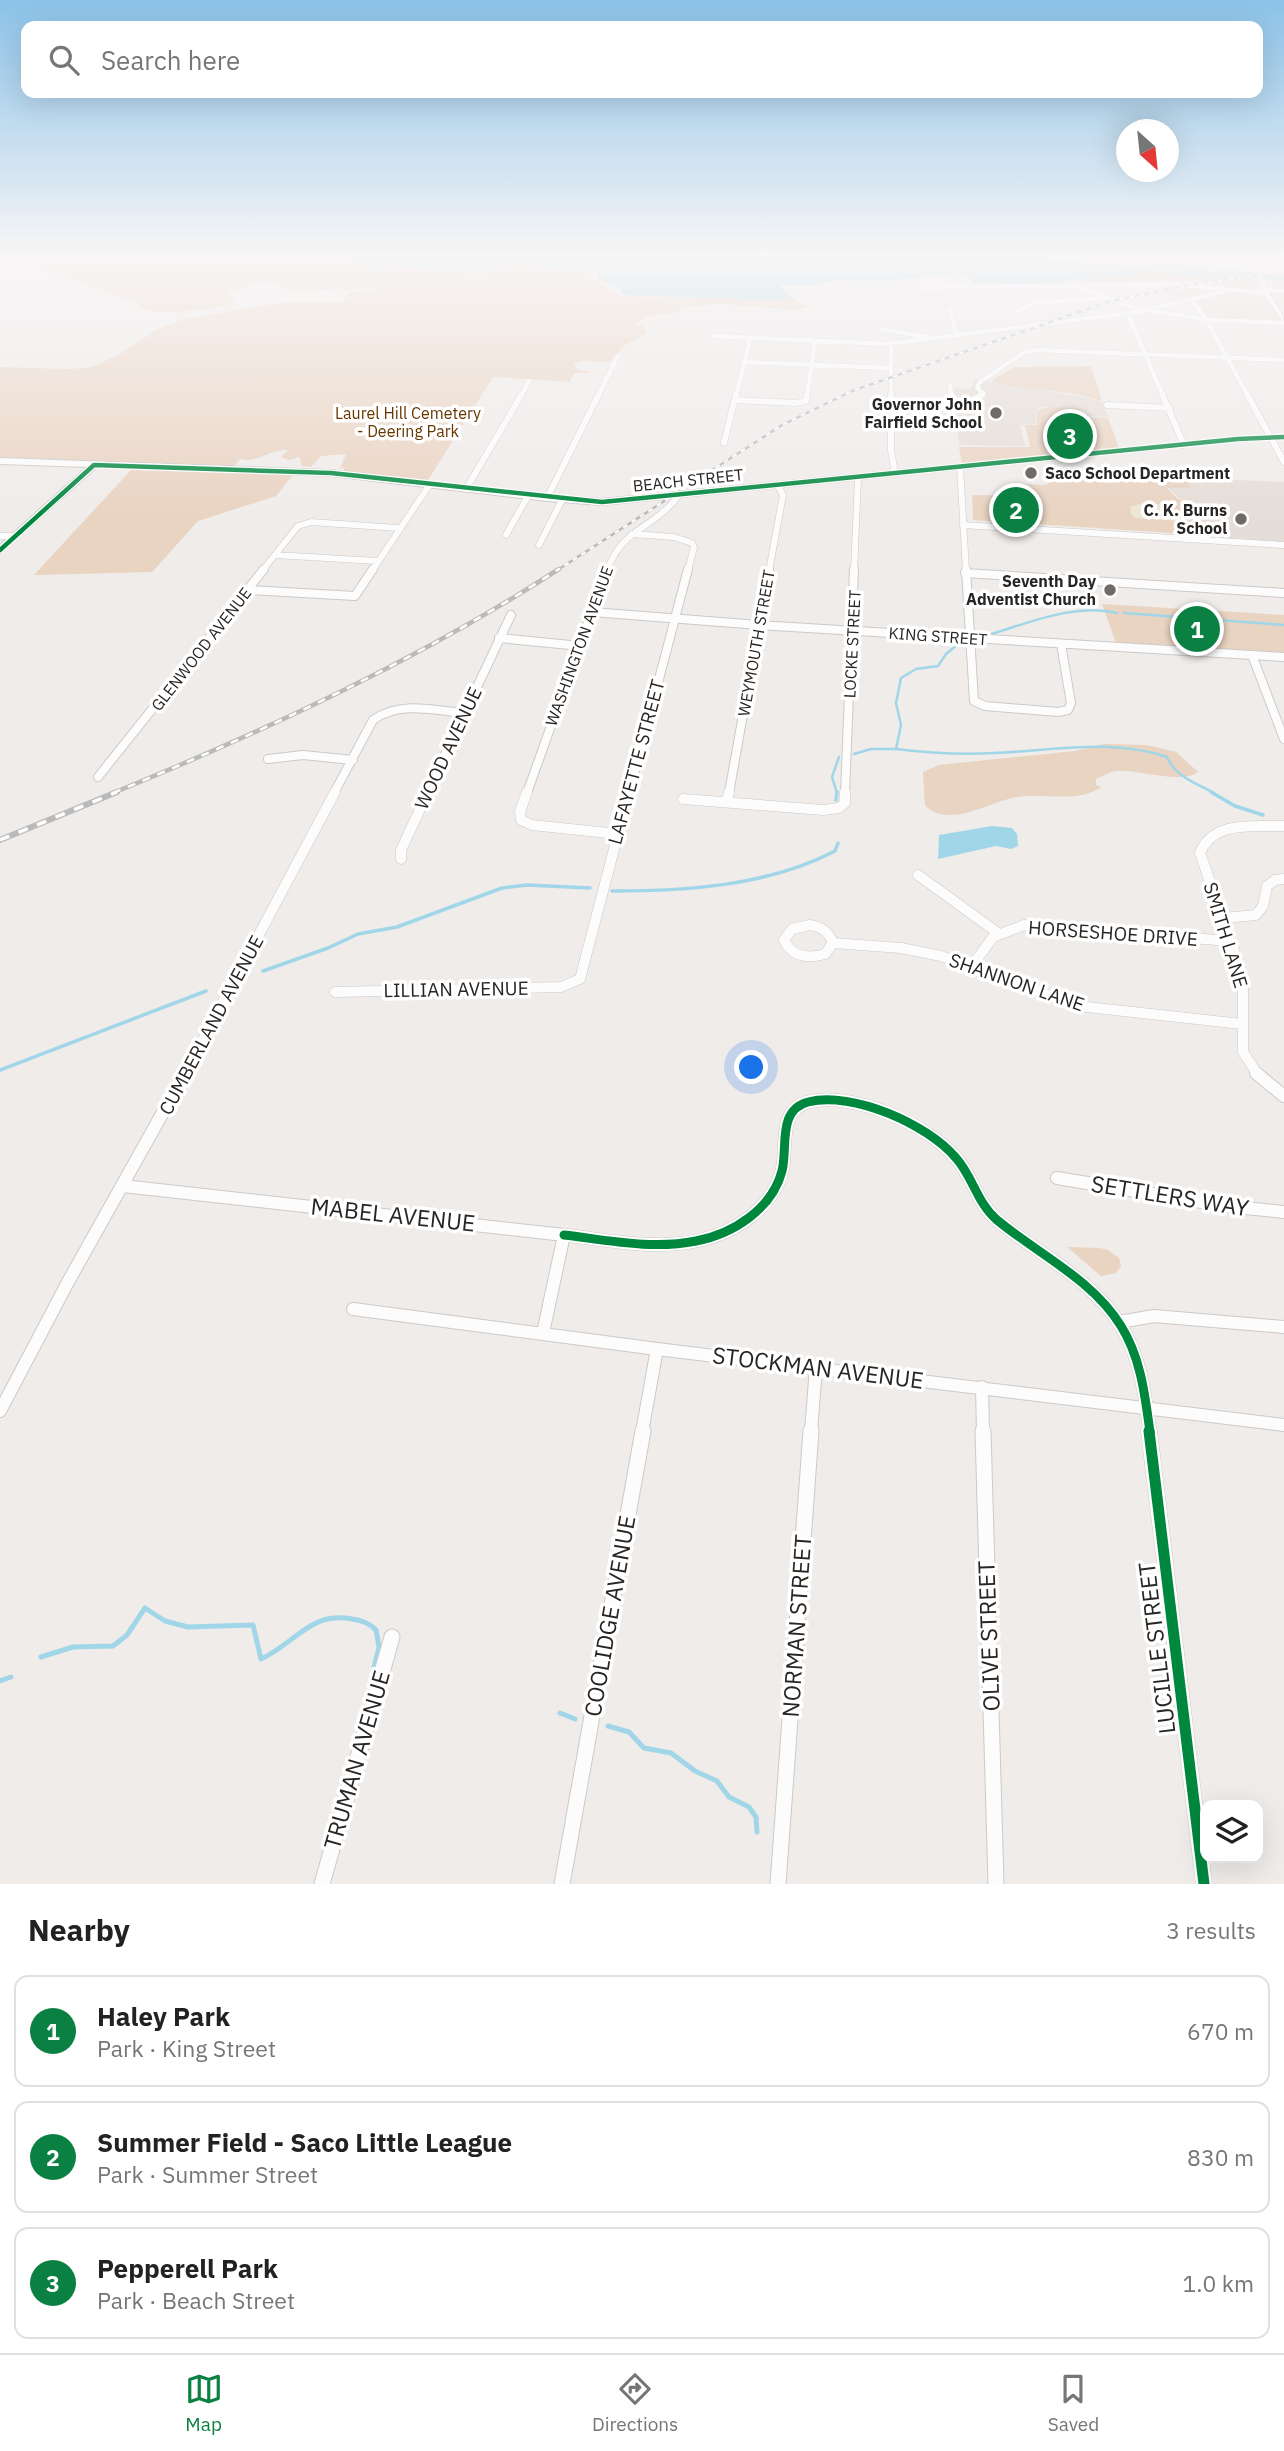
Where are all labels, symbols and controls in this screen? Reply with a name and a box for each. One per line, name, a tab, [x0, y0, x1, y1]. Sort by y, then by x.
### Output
search box	[21, 21, 1263, 98]
icon: search	[45, 41, 83, 79]
text: Search here	[101, 43, 240, 77]
north arrow	[1116, 119, 1179, 182]
place label: Governor John Fairfield School	[865, 394, 982, 432]
park label: Laurel Hill Cemetery - Deering Park	[335, 403, 481, 441]
marker: Governor John Fairfield School	[988, 405, 1004, 421]
pin: 3	[1047, 410, 1093, 462]
place label: Saco School Department	[1045, 463, 1230, 483]
street label: BEACH STREET	[632, 464, 744, 496]
marker: Saco School Department	[1023, 465, 1039, 481]
pin: 2	[993, 484, 1039, 536]
place label: C. K. Burns School	[1144, 500, 1227, 538]
marker: C. K. Burns School	[1233, 511, 1249, 527]
street label: WASHINGTON AVENUE	[541, 563, 617, 729]
street label: WEYMOUTH STREET	[733, 568, 779, 718]
place label: Seventh Day Adventist Church	[966, 571, 1096, 609]
marker: Seventh Day Adventist Church	[1102, 582, 1118, 598]
street label: GLENWOOD AVENUE	[147, 583, 255, 715]
street label: LOCKE STREET	[839, 589, 865, 699]
pin: 1	[1174, 603, 1220, 655]
street label: KING STREET	[888, 623, 988, 649]
street label: LAFAYETTE STREET	[602, 677, 670, 847]
street label: WOOD AVENUE	[409, 683, 487, 813]
street label: SMITH LANE	[1199, 879, 1253, 991]
street label: HORSESHOE DRIVE	[1027, 915, 1199, 951]
street label: CUMBERLAND AVENUE	[153, 931, 269, 1119]
street label: SHANNON LANE	[946, 948, 1088, 1016]
street label: LILLIAN AVENUE	[383, 976, 529, 1002]
your location	[734, 1050, 768, 1084]
street label: SETTLERS WAY	[1089, 1168, 1252, 1222]
street label: MABEL AVENUE	[309, 1190, 477, 1238]
street label: STOCKMAN AVENUE	[711, 1339, 925, 1395]
street label: COOLIDGE AVENUE	[577, 1513, 642, 1719]
street label: NORMAN STREET	[775, 1533, 817, 1718]
street label: OLIVE STREET	[970, 1560, 1006, 1712]
street label: LUCILLE STREET	[1131, 1561, 1181, 1736]
street label: TRUMAN AVENUE	[316, 1667, 396, 1853]
map controls	[1200, 1800, 1263, 1863]
button: layers	[1200, 1800, 1263, 1863]
text: Nearby	[28, 1910, 130, 1949]
text: 3 results	[1166, 1915, 1256, 1945]
text: Haley Park	[97, 1999, 230, 2033]
text: 1	[46, 2016, 60, 2046]
text: 670 m	[1187, 2016, 1254, 2046]
text: Park · King Street	[97, 2033, 276, 2063]
text: Summer Field - Saco Little League	[97, 2125, 512, 2159]
text: 2	[46, 2142, 60, 2172]
text: 830 m	[1187, 2142, 1254, 2172]
text: Park · Summer Street	[97, 2159, 318, 2189]
text: Pepperell Park	[97, 2251, 278, 2285]
text: 3	[46, 2268, 60, 2298]
text: 1.0 km	[1183, 2268, 1254, 2298]
text: Park · Beach Street	[97, 2285, 295, 2315]
tab: Map	[185, 2370, 223, 2436]
tab: Directions	[592, 2370, 678, 2436]
tab: Saved	[1048, 2370, 1099, 2436]

